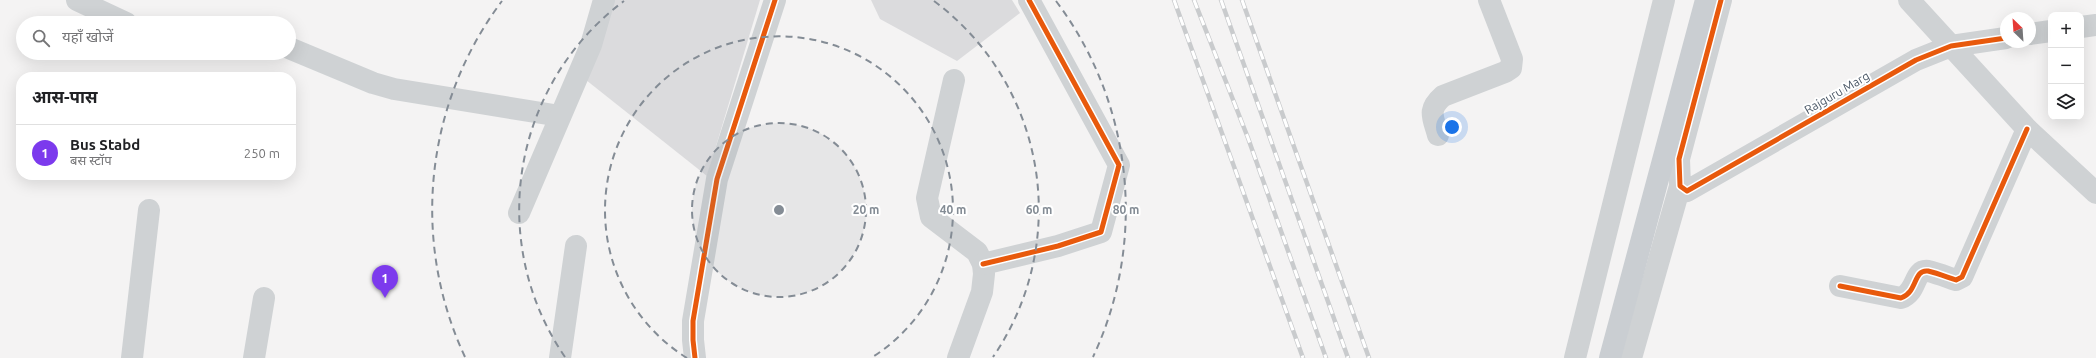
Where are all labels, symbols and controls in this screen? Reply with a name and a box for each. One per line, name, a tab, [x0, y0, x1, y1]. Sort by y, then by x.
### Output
north arrow	[2000, 12, 2036, 48]
map controls	[2048, 12, 2084, 120]
button: +	[2048, 12, 2084, 48]
search box	[16, 16, 296, 60]
icon: search	[30, 27, 52, 49]
text: यहाँ खोजें	[62, 28, 113, 45]
button: −	[2048, 48, 2084, 84]
street label: Rajguru Marg	[1802, 69, 1871, 116]
button: layers	[2048, 84, 2084, 120]
text: आस-पास	[32, 87, 98, 106]
your location	[1442, 117, 1462, 137]
text: Bus Stabd	[70, 136, 140, 153]
text: 1	[41, 146, 49, 160]
text: 250 m	[244, 146, 280, 160]
text: बस स्टॉप	[70, 153, 112, 167]
centre of rings	[772, 203, 786, 217]
text: 20 m	[853, 203, 879, 216]
text: 40 m	[940, 203, 966, 216]
text: 60 m	[1026, 203, 1052, 216]
text: 80 m	[1113, 203, 1139, 216]
pin: 1	[372, 265, 398, 298]

